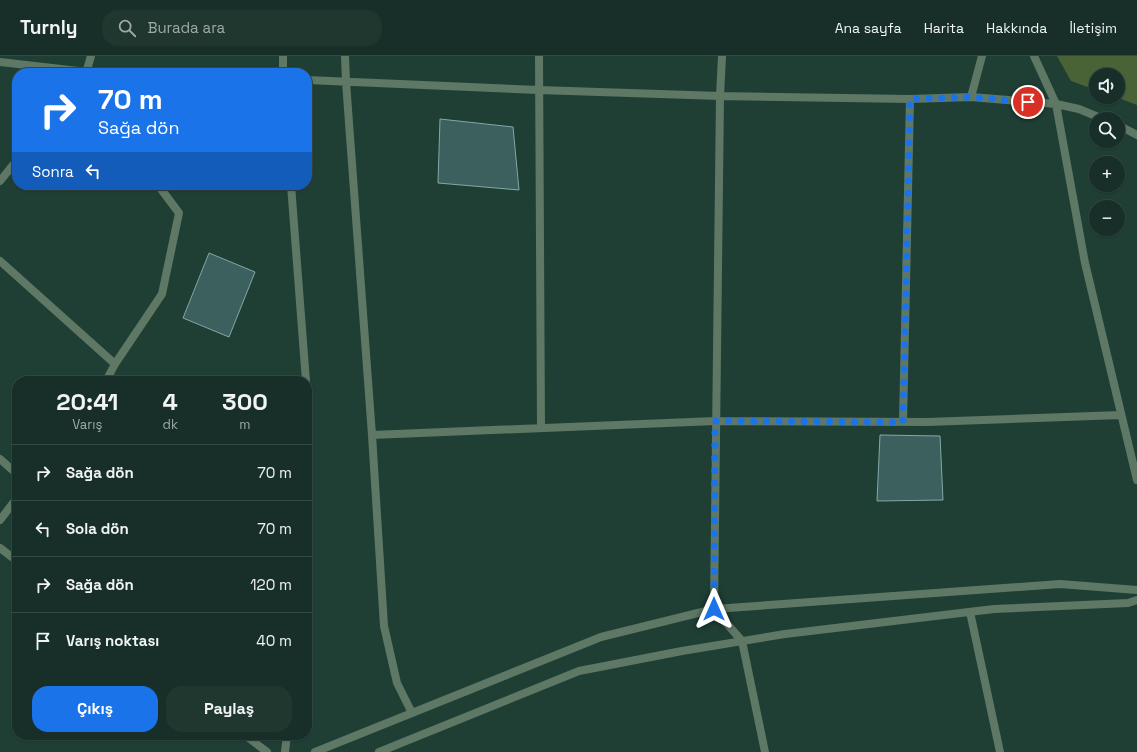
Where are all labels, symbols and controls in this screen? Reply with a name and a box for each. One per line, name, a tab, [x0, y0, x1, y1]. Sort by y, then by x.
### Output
search box	[102, 10, 382, 46]
text: Turnly	[20, 15, 78, 40]
icon: search	[116, 17, 138, 39]
text: Burada ara	[148, 18, 225, 37]
text: Ana sayfa	[835, 19, 902, 37]
text: Harita	[924, 19, 964, 37]
text: Hakkında	[986, 19, 1047, 37]
text: İletişim	[1069, 19, 1117, 37]
map controls	[1089, 68, 1125, 236]
button: sound	[1089, 68, 1125, 104]
text: 70 m	[98, 81, 163, 117]
icon: right	[32, 84, 84, 136]
pin	[1011, 85, 1045, 119]
icon: arrive	[1017, 91, 1039, 113]
button: search	[1089, 112, 1125, 148]
text: Sağa dön	[98, 116, 179, 139]
button: +	[1089, 156, 1125, 192]
icon: left	[82, 160, 104, 182]
text: Sonra	[32, 162, 74, 181]
button: −	[1089, 200, 1125, 236]
text: 20:41	[56, 386, 118, 417]
text: 4	[163, 386, 178, 417]
text: 300	[222, 386, 268, 417]
text: Varış	[72, 416, 102, 433]
text: dk	[163, 416, 178, 433]
text: m	[239, 416, 251, 433]
icon: right	[32, 462, 54, 484]
text: Sağa dön	[66, 463, 134, 482]
text: 70 m	[257, 463, 292, 482]
icon: left	[32, 518, 54, 540]
text: Sola dön	[66, 519, 129, 538]
text: 70 m	[257, 519, 292, 538]
icon: right	[32, 574, 54, 596]
text: Sağa dön	[66, 575, 134, 594]
text: 120 m	[250, 575, 292, 594]
position arrow	[693, 588, 735, 630]
icon: arrive	[32, 630, 54, 652]
text: Varış noktası	[66, 631, 159, 650]
text: 40 m	[256, 631, 292, 650]
button: Çıkış	[32, 686, 158, 732]
button: Paylaş	[166, 686, 292, 732]

